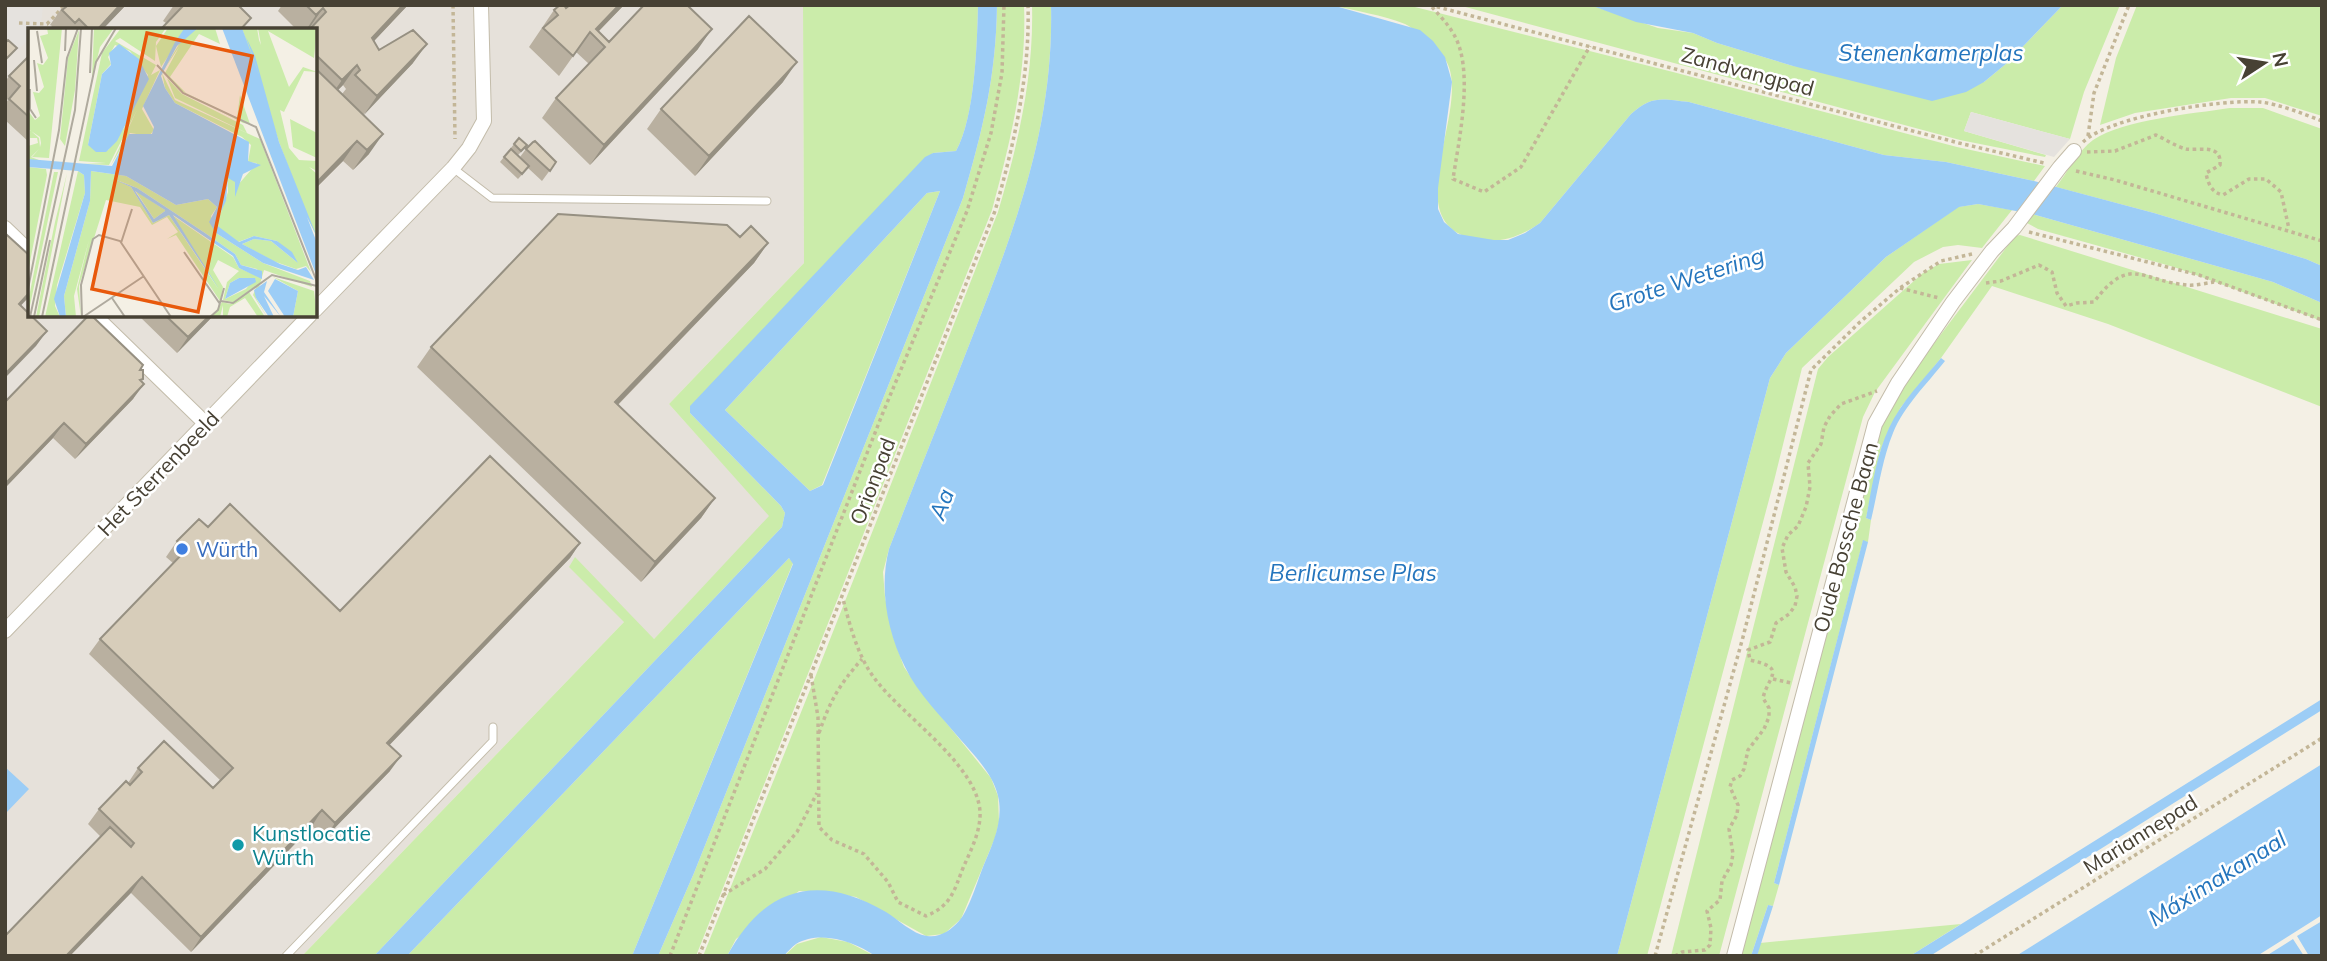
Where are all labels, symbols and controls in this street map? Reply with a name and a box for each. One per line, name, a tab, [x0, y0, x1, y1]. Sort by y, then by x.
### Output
inset map	[28, 28, 317, 317]
north arrow	[2229, 28, 2299, 98]
water label: Stenenkamerplas	[1838, 38, 2024, 67]
street label: Zandvangpad	[1679, 41, 1817, 101]
text: N	[2267, 50, 2294, 69]
water label: Grote Wetering	[1604, 240, 1768, 318]
street label: Het Sterrenbeeld	[92, 405, 224, 541]
street label: Orionpad	[844, 434, 900, 528]
street label: Oude Bossche Baan	[1807, 439, 1883, 635]
water label: Aa	[922, 484, 960, 524]
place label: Würth	[196, 536, 258, 562]
marker: Würth	[174, 541, 190, 557]
water label: Berlicumse Plas	[1269, 558, 1437, 587]
street label: Mariannepad	[2078, 789, 2202, 879]
place label: Kunstlocatie Würth	[252, 820, 371, 870]
water label: Máximakanaal	[2143, 824, 2292, 932]
marker: Kunstlocatie Würth	[230, 837, 246, 853]

